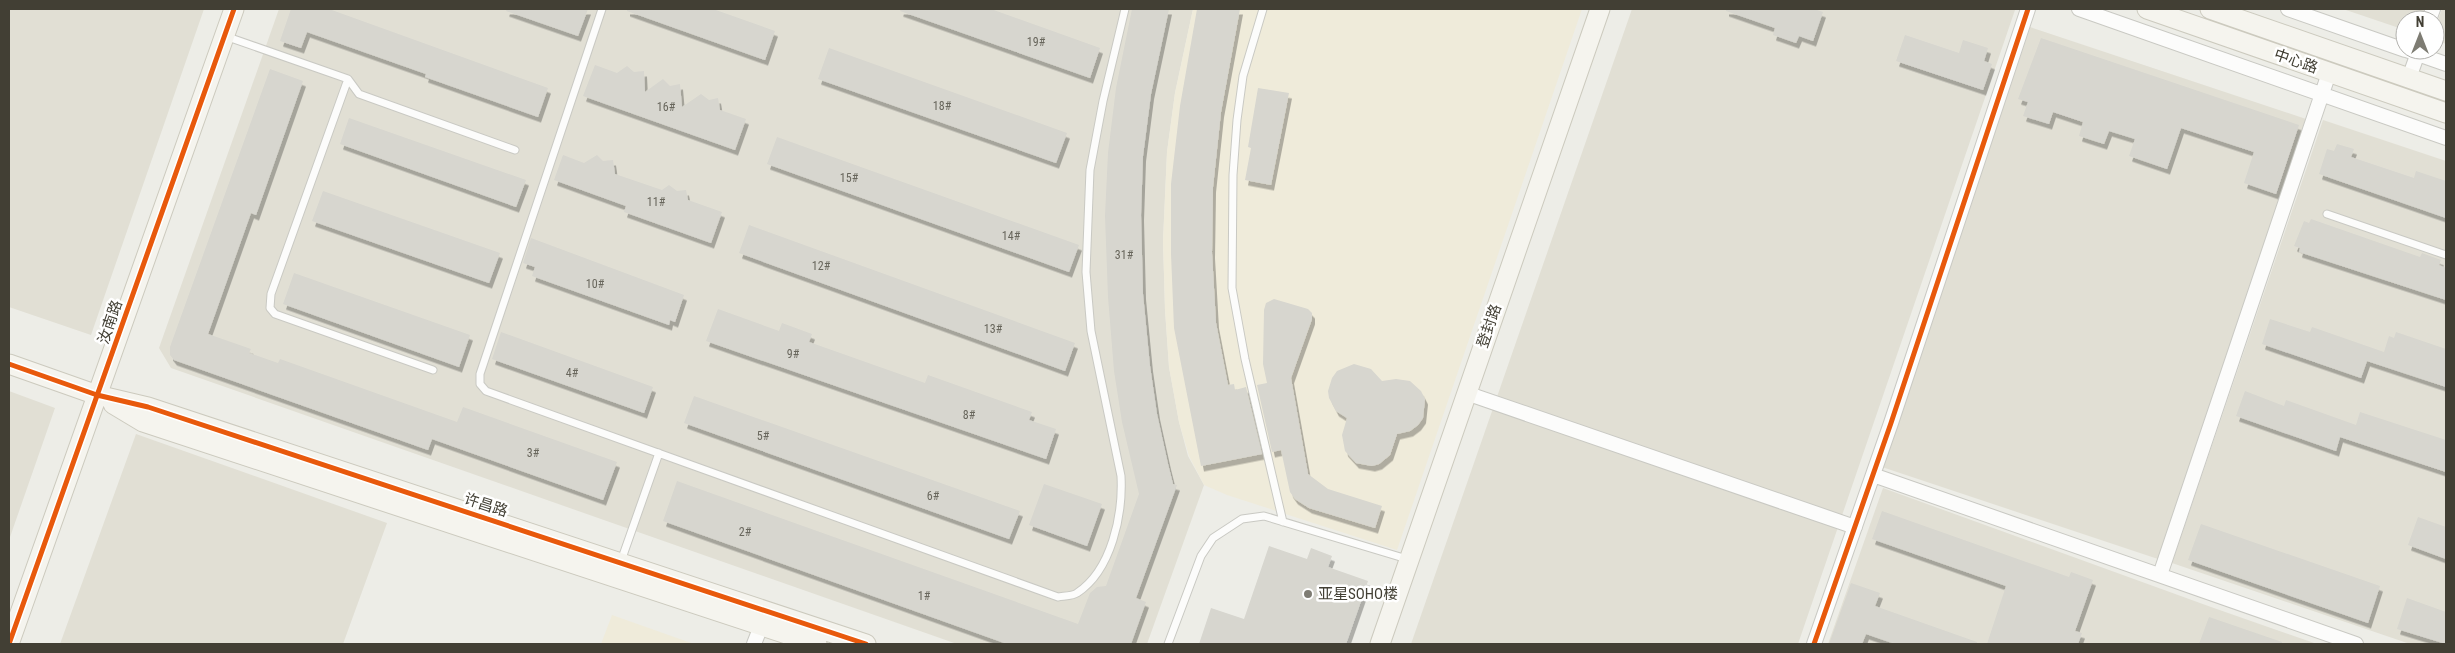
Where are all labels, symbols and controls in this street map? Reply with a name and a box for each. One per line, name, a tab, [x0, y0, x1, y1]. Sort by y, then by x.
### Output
north arrow	[2395, 10, 2445, 60]
text: N	[2416, 14, 2424, 30]
house number: 19#	[1027, 35, 1046, 49]
street label: 中心路	[2272, 45, 2320, 77]
house number: 18#	[933, 99, 952, 113]
house number: 16#	[657, 100, 676, 114]
house number: 15#	[840, 171, 859, 185]
house number: 11#	[647, 195, 666, 209]
house number: 14#	[1002, 229, 1021, 243]
house number: 31#	[1115, 248, 1134, 262]
house number: 12#	[812, 259, 831, 273]
house number: 10#	[586, 277, 605, 291]
street label: 汝南路	[94, 298, 126, 346]
street label: 登封路	[1473, 302, 1505, 350]
house number: 13#	[984, 322, 1003, 336]
house number: 9#	[787, 347, 800, 361]
house number: 4#	[566, 366, 579, 380]
house number: 8#	[963, 408, 976, 422]
house number: 5#	[757, 429, 770, 443]
house number: 3#	[527, 446, 540, 460]
street label: 许昌路	[462, 489, 510, 521]
house number: 6#	[927, 489, 940, 503]
house number: 2#	[739, 525, 752, 539]
place label: 亚星SOHO楼	[1318, 585, 1398, 603]
marker: 亚星SOHO楼	[1302, 588, 1314, 600]
house number: 1#	[918, 589, 931, 603]

